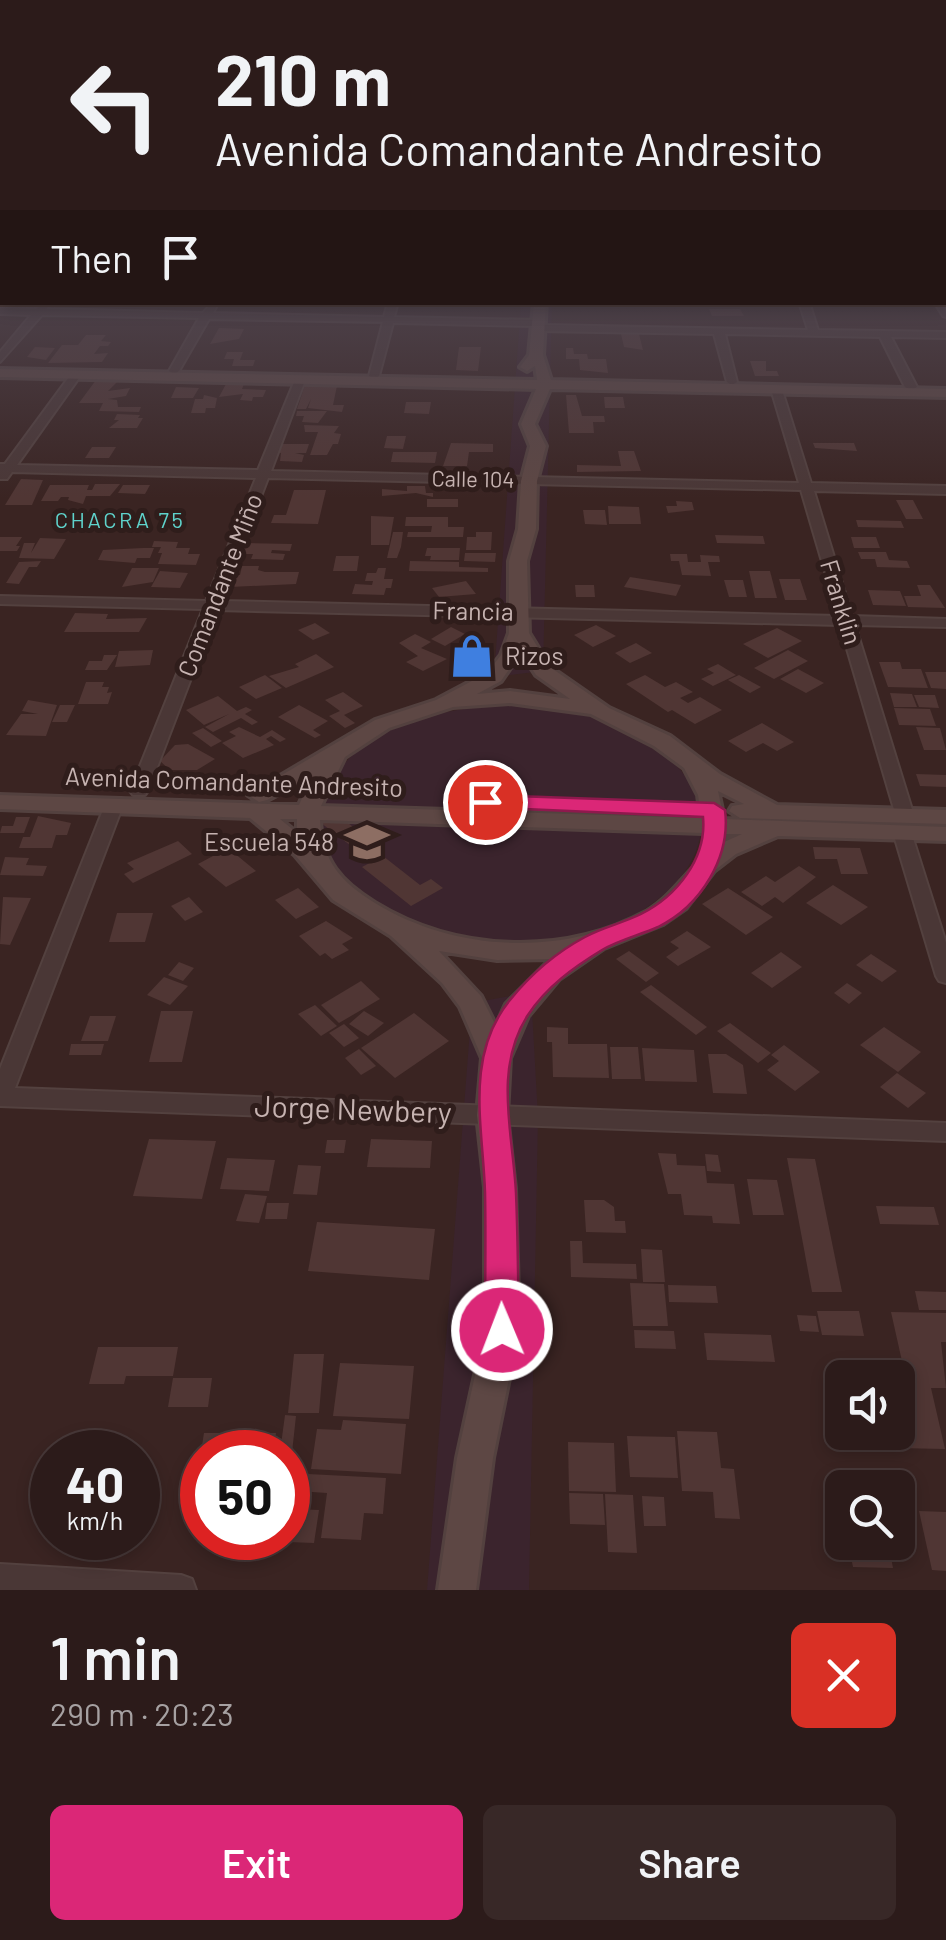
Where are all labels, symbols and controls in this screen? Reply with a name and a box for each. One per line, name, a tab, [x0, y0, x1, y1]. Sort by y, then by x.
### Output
text: 210 m	[215, 36, 391, 120]
icon: left	[50, 40, 180, 170]
text: Avenida Comandante Andresito	[215, 121, 823, 175]
icon: arrive	[153, 230, 208, 285]
text: Then	[50, 235, 133, 281]
street label: Calle 104	[431, 464, 515, 492]
street label: Comandante Miño	[170, 489, 268, 680]
district label: CHACRA 75	[55, 506, 185, 532]
street label: Franklin	[815, 556, 869, 648]
street label: Francia	[432, 594, 514, 626]
shop icon: Rizos	[448, 632, 496, 680]
place label: Rizos	[505, 640, 563, 670]
street label: Avenida Comandante Andresito	[65, 760, 403, 802]
pin	[443, 760, 528, 845]
icon: arrive	[458, 775, 513, 830]
school or university icon: Escuela 548	[343, 818, 391, 866]
place label: Escuela 548	[204, 826, 334, 856]
street label: Jorge Newbery	[254, 1087, 453, 1129]
position arrow	[450, 1278, 554, 1382]
map controls	[825, 1360, 915, 1560]
button: sound	[825, 1360, 915, 1450]
speed limit sign: 50	[180, 1430, 310, 1560]
text: 40	[66, 1453, 124, 1513]
button: search	[825, 1470, 915, 1560]
text: km/h	[67, 1505, 123, 1535]
text: 1 min	[50, 1620, 181, 1692]
button: close	[791, 1623, 896, 1728]
text: 290 m · 20:23	[50, 1694, 234, 1732]
button: Exit	[50, 1805, 463, 1920]
button: Share	[483, 1805, 896, 1920]

